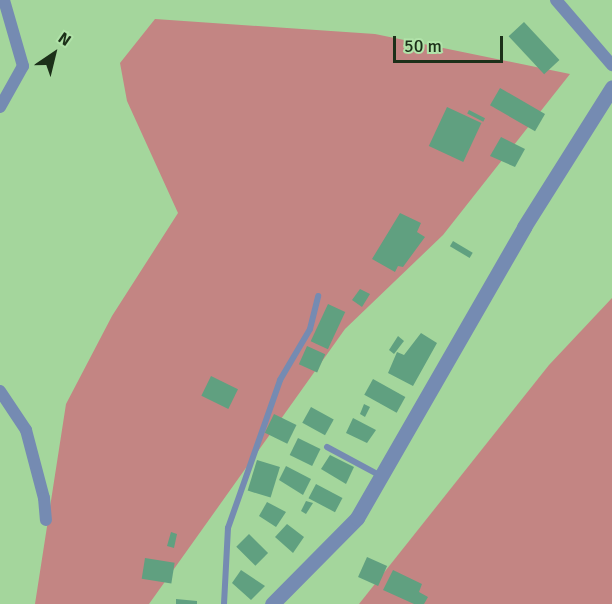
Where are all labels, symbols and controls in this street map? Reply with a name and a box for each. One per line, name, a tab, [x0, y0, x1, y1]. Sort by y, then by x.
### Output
north arrow	[24, 24, 84, 84]
scale bar	[396, 24, 506, 62]
text: N	[54, 28, 75, 51]
text: 50 m	[404, 35, 442, 57]

